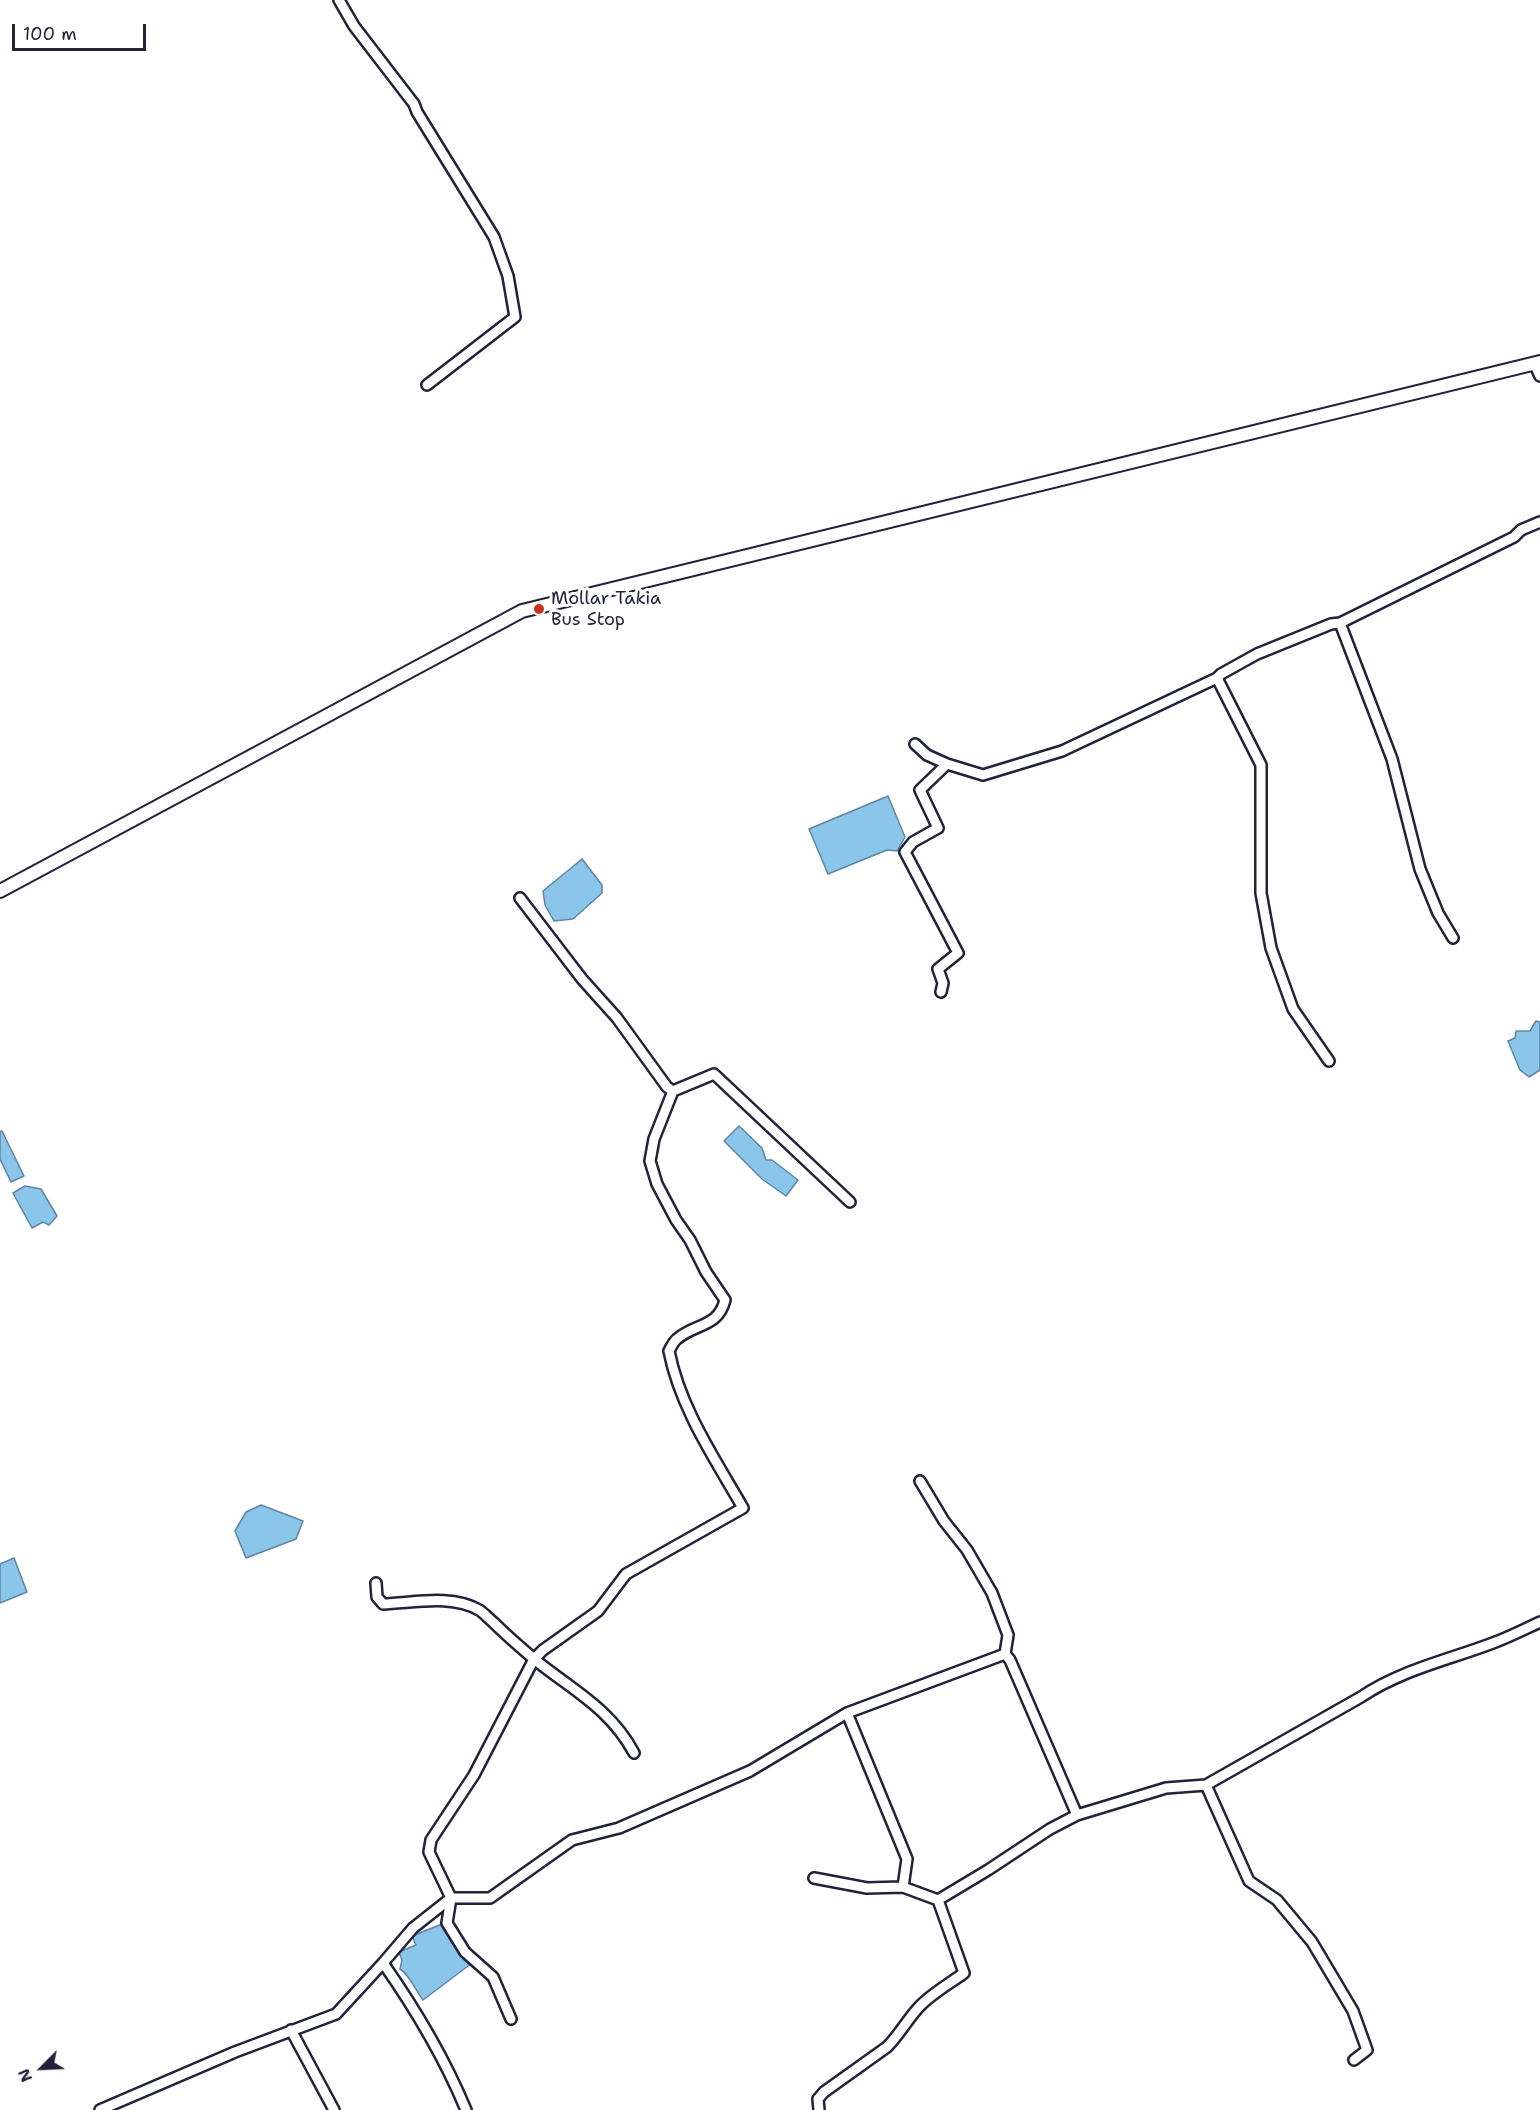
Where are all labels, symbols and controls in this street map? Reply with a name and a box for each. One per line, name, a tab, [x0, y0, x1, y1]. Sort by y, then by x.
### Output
scale bar	[15, 12, 148, 50]
text: 100 m	[23, 22, 77, 46]
place label: Mollar Takia Bus Stop	[551, 588, 661, 630]
marker: Mollar Takia Bus Stop	[532, 602, 546, 616]
north arrow	[12, 2038, 72, 2098]
text: N	[13, 2065, 37, 2086]

